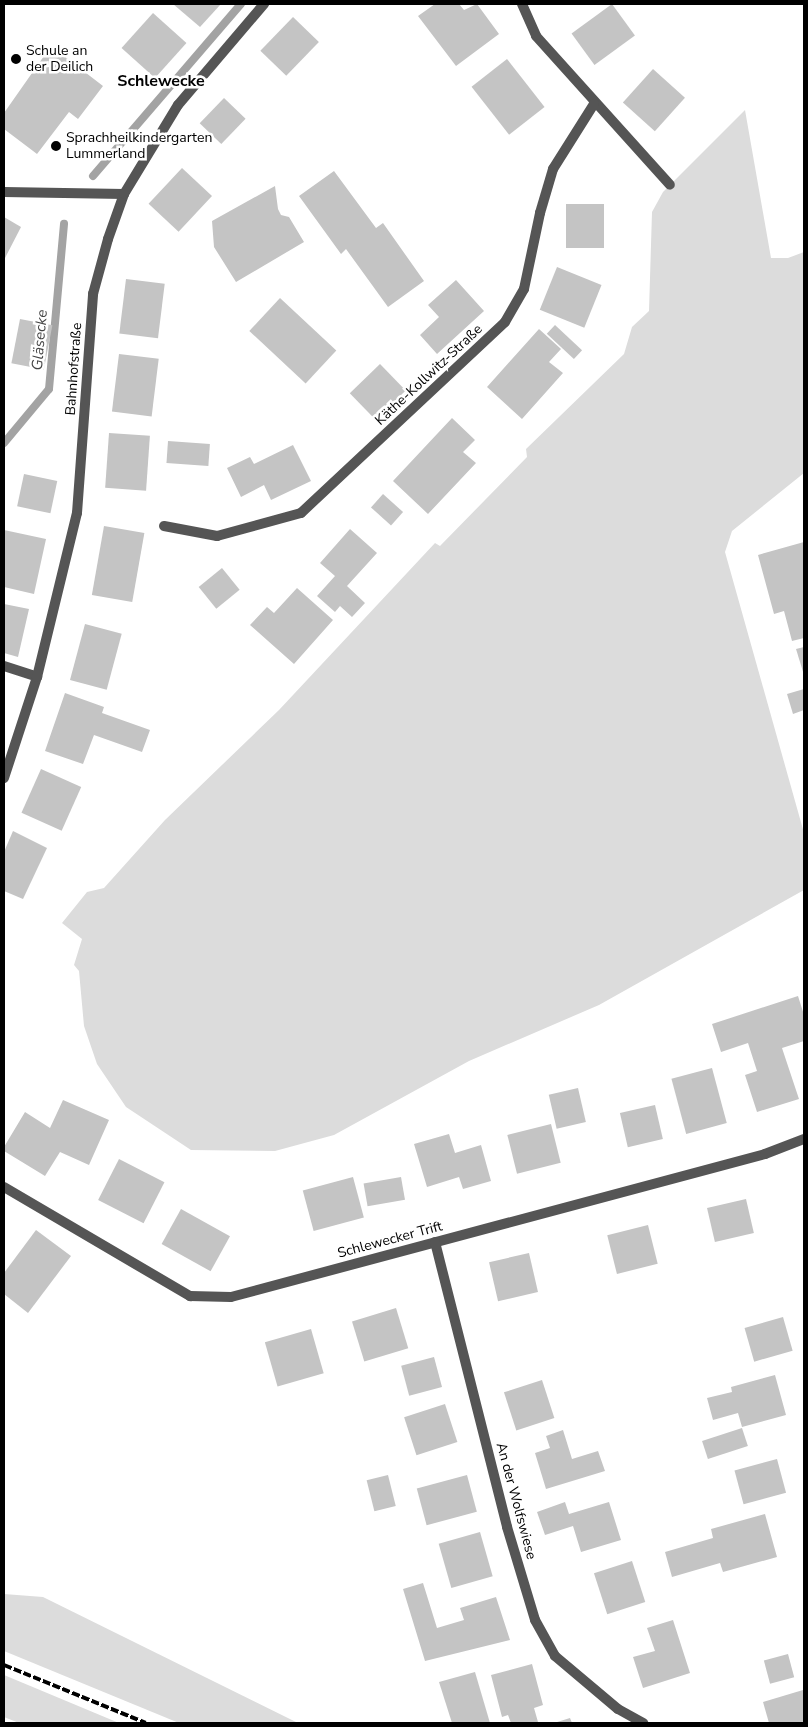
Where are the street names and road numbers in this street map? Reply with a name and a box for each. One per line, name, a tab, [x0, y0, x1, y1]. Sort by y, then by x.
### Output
street label: Käthe-Kollwitz-Straße	[372, 321, 486, 429]
street label: Bahnhofstraße	[62, 322, 86, 416]
street label: Schlewecker Trift	[336, 1218, 444, 1262]
street label: An der Wolfswiese	[492, 1441, 540, 1561]

